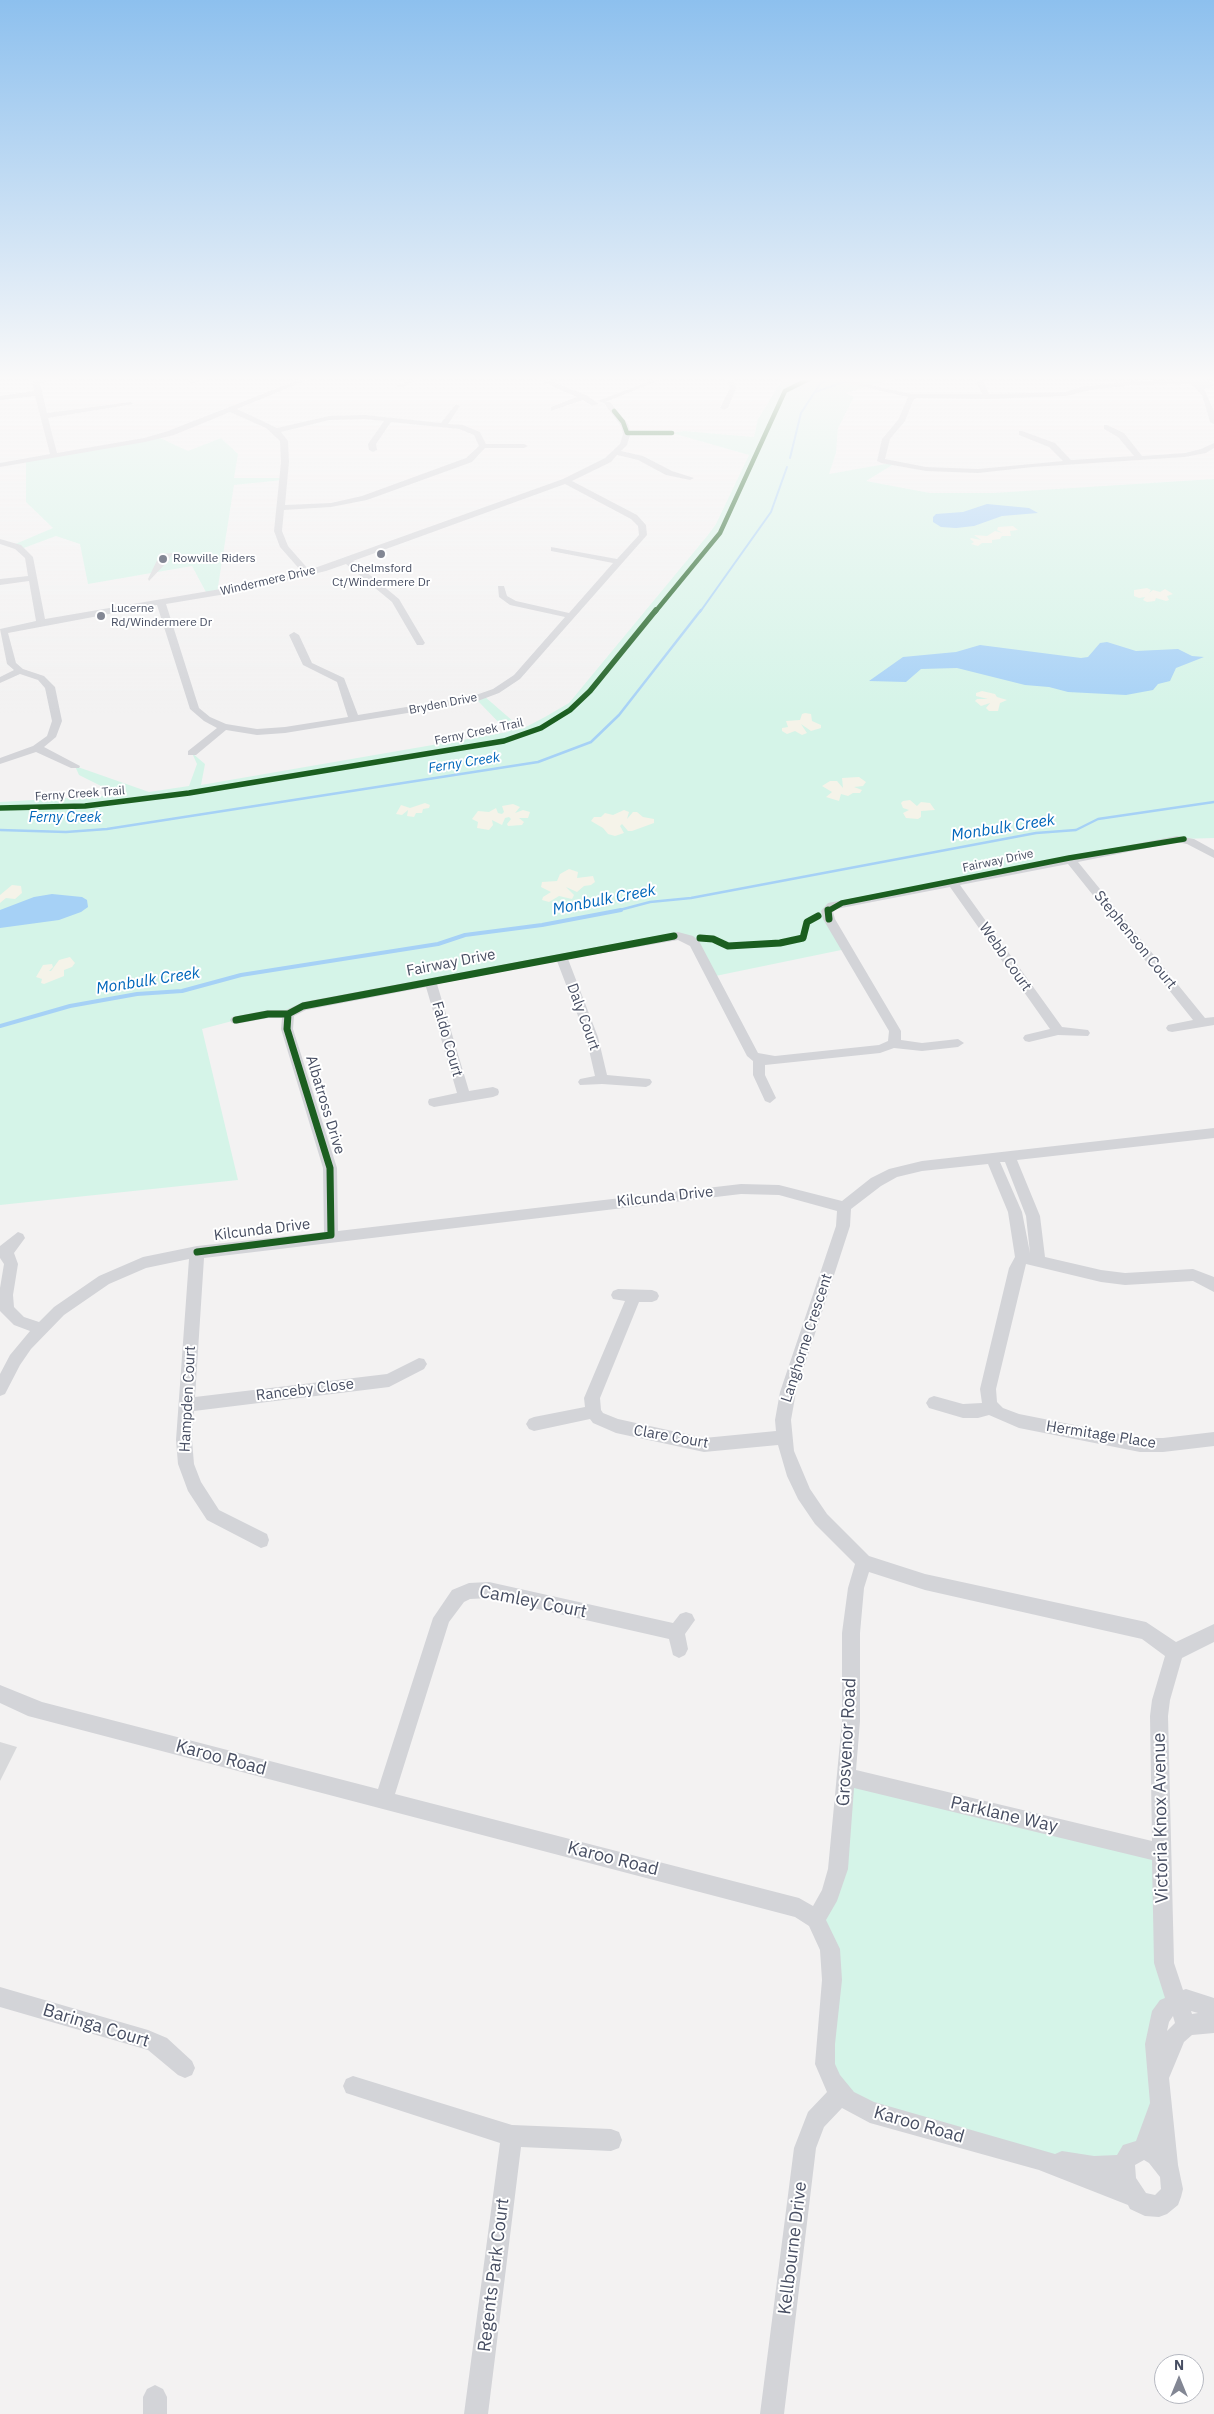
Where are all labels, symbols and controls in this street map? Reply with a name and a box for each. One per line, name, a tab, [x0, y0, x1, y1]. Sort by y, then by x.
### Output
marker: Chelmsford Ct/Windermere Dr	[375, 548, 387, 560]
place label: Rowville Riders	[173, 552, 256, 566]
marker: Rowville Riders	[157, 553, 169, 565]
place label: Chelmsford Ct/Windermere Dr	[332, 562, 430, 590]
street label: Windermere Drive	[219, 563, 317, 599]
place label: Lucerne Rd/Windermere Dr	[111, 602, 212, 630]
marker: Lucerne Rd/Windermere Dr	[95, 610, 107, 622]
street label: Bryden Drive	[408, 690, 478, 718]
street label: Ferny Creek Trail	[433, 716, 525, 748]
water label: Ferny Creek	[427, 749, 501, 777]
street label: Ferny Creek Trail	[34, 784, 126, 804]
water label: Ferny Creek	[29, 810, 101, 826]
water label: Monbulk Creek	[950, 810, 1056, 846]
street label: Fairway Drive	[961, 846, 1035, 876]
water label: Monbulk Creek	[551, 881, 657, 919]
street label: Stephenson Court	[1090, 887, 1180, 993]
street label: Webb Court	[975, 919, 1035, 995]
street label: Fairway Drive	[405, 946, 497, 980]
water label: Monbulk Creek	[95, 963, 201, 999]
street label: Daly Court	[563, 981, 603, 1053]
street label: Faldo Court	[428, 999, 466, 1079]
street label: Albatross Drive	[301, 1053, 349, 1157]
street label: Kilcunda Drive	[616, 1183, 714, 1211]
street label: Kilcunda Drive	[213, 1215, 311, 1245]
street label: Langhorne Crescent	[778, 1271, 836, 1405]
street label: Hampden Court	[176, 1345, 200, 1453]
street label: Ranceby Close	[255, 1375, 355, 1405]
street label: Hermitage Place	[1045, 1417, 1157, 1453]
street label: Clare Court	[632, 1422, 710, 1452]
street label: Camley Court	[477, 1581, 589, 1623]
street label: Grosvenor Road	[833, 1677, 861, 1807]
street label: Victoria Knox Avenue	[1149, 1733, 1173, 1903]
street label: Karoo Road	[173, 1736, 269, 1780]
street label: Parklane Way	[948, 1792, 1060, 1838]
street label: Karoo Road	[565, 1837, 661, 1881]
street label: Baringa Court	[40, 2000, 152, 2052]
street label: Karoo Road	[871, 2102, 967, 2148]
street label: Kellbourne Drive	[774, 2180, 812, 2316]
street label: Regents Park Court	[474, 2197, 514, 2353]
north arrow	[1154, 2354, 1204, 2404]
text: N	[1174, 2356, 1184, 2374]

